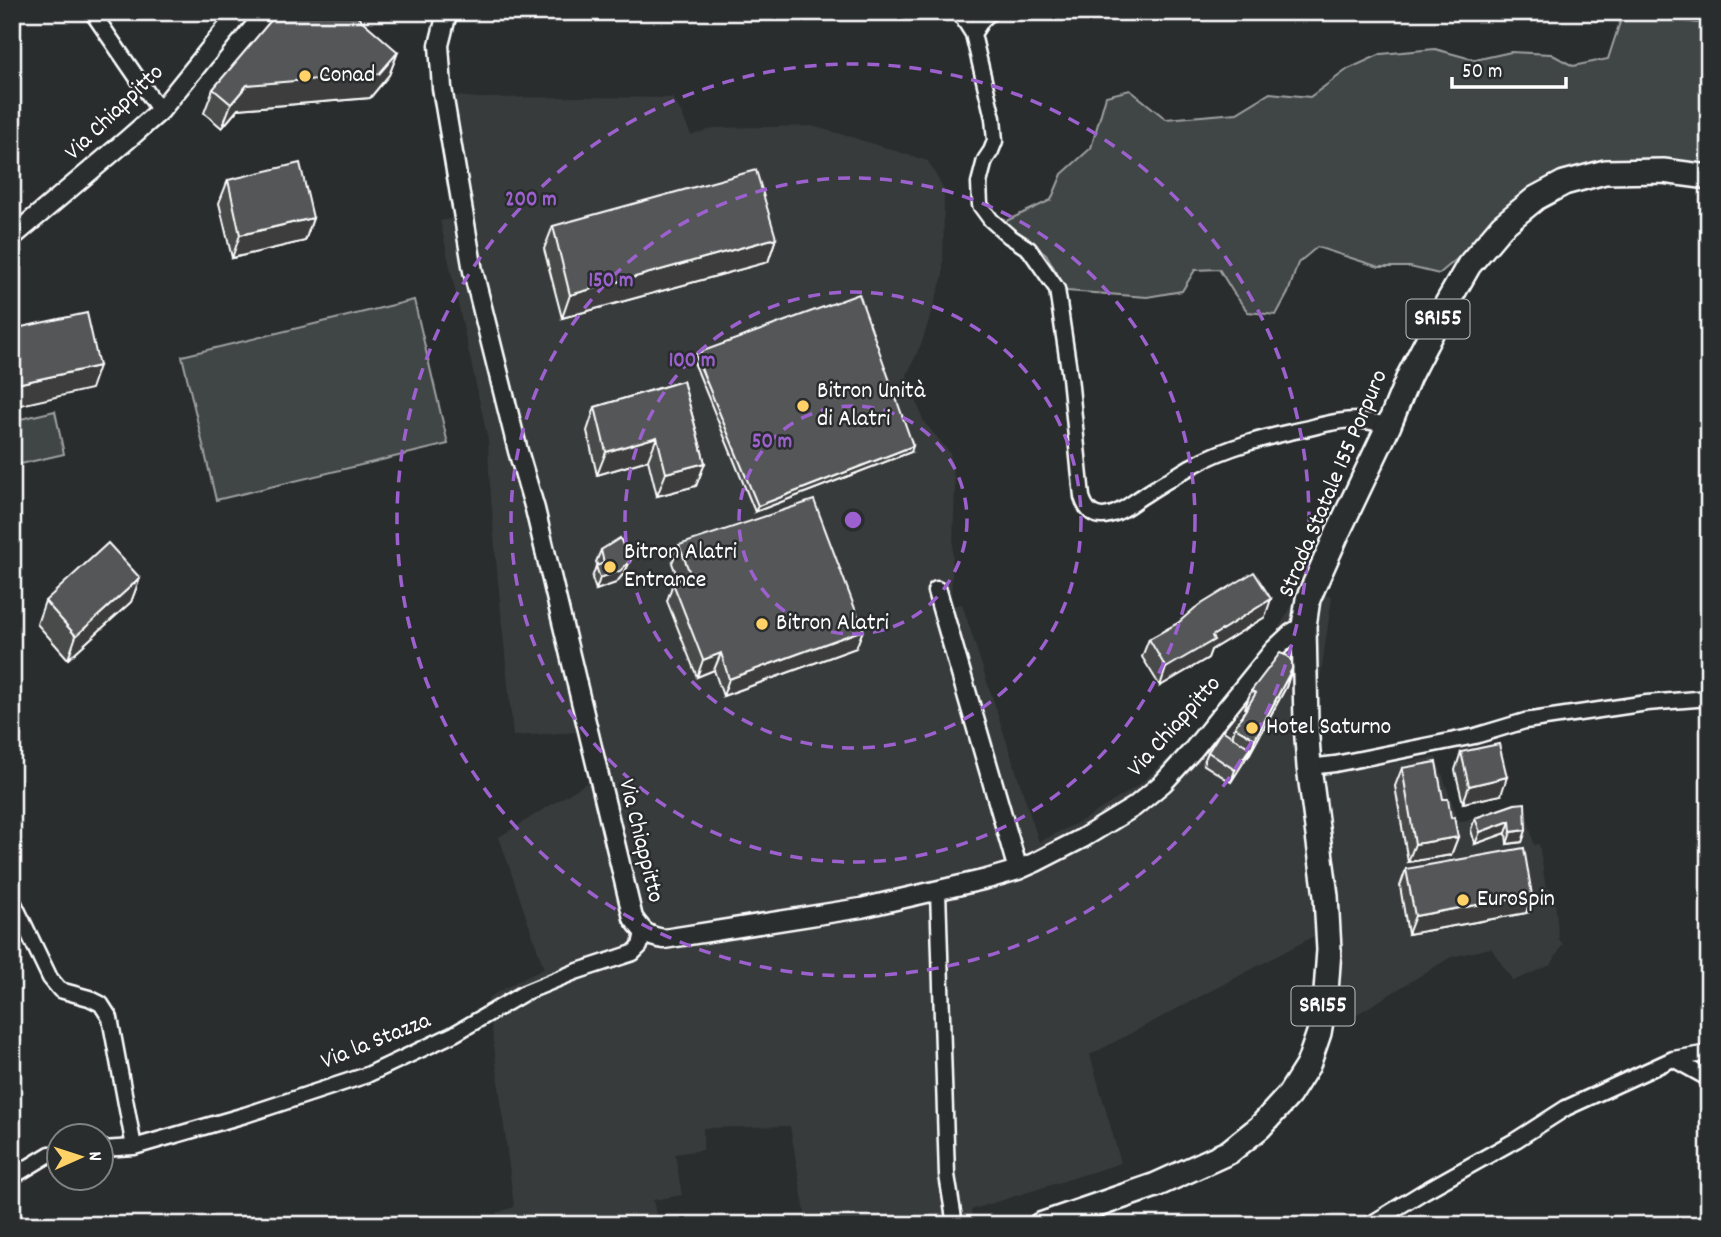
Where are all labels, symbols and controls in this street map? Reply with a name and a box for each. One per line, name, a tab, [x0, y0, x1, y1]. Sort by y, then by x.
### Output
scale bar	[1452, 46, 1565, 90]
street label: Via Chiappitto	[58, 57, 172, 169]
text: 50 m	[1462, 58, 1502, 88]
place label: Conad	[319, 59, 375, 93]
marker: Conad	[297, 68, 313, 84]
text: 200 m	[505, 186, 557, 216]
text: 150 m	[588, 267, 634, 297]
road number: SR155	[1406, 300, 1470, 338]
text: 100 m	[669, 347, 715, 377]
street label: Strada Statale 155 Porpuro	[1271, 365, 1397, 603]
place label: Bitron Unità di Alatri	[817, 375, 926, 437]
marker: Bitron Unità di Alatri	[795, 398, 811, 414]
text: 50 m	[752, 428, 792, 458]
centre of rings	[841, 508, 865, 532]
place label: Bitron Alatri Entrance	[624, 536, 737, 598]
marker: Bitron Alatri Entrance	[602, 559, 618, 575]
place label: Bitron Alatri	[776, 607, 889, 641]
marker: Bitron Alatri	[754, 616, 770, 632]
street label: Via Chiappitto	[1120, 669, 1230, 785]
place label: Hotel Saturno	[1266, 711, 1391, 745]
marker: Hotel Saturno	[1244, 720, 1260, 736]
street label: Via Chiappitto	[608, 776, 672, 906]
place label: EuroSpin	[1477, 883, 1555, 917]
marker: EuroSpin	[1455, 892, 1471, 908]
road number: SR155	[1292, 987, 1354, 1026]
street label: Via la Stazza	[316, 1004, 437, 1079]
north arrow	[46, 1122, 116, 1192]
text: N	[80, 1151, 107, 1162]

